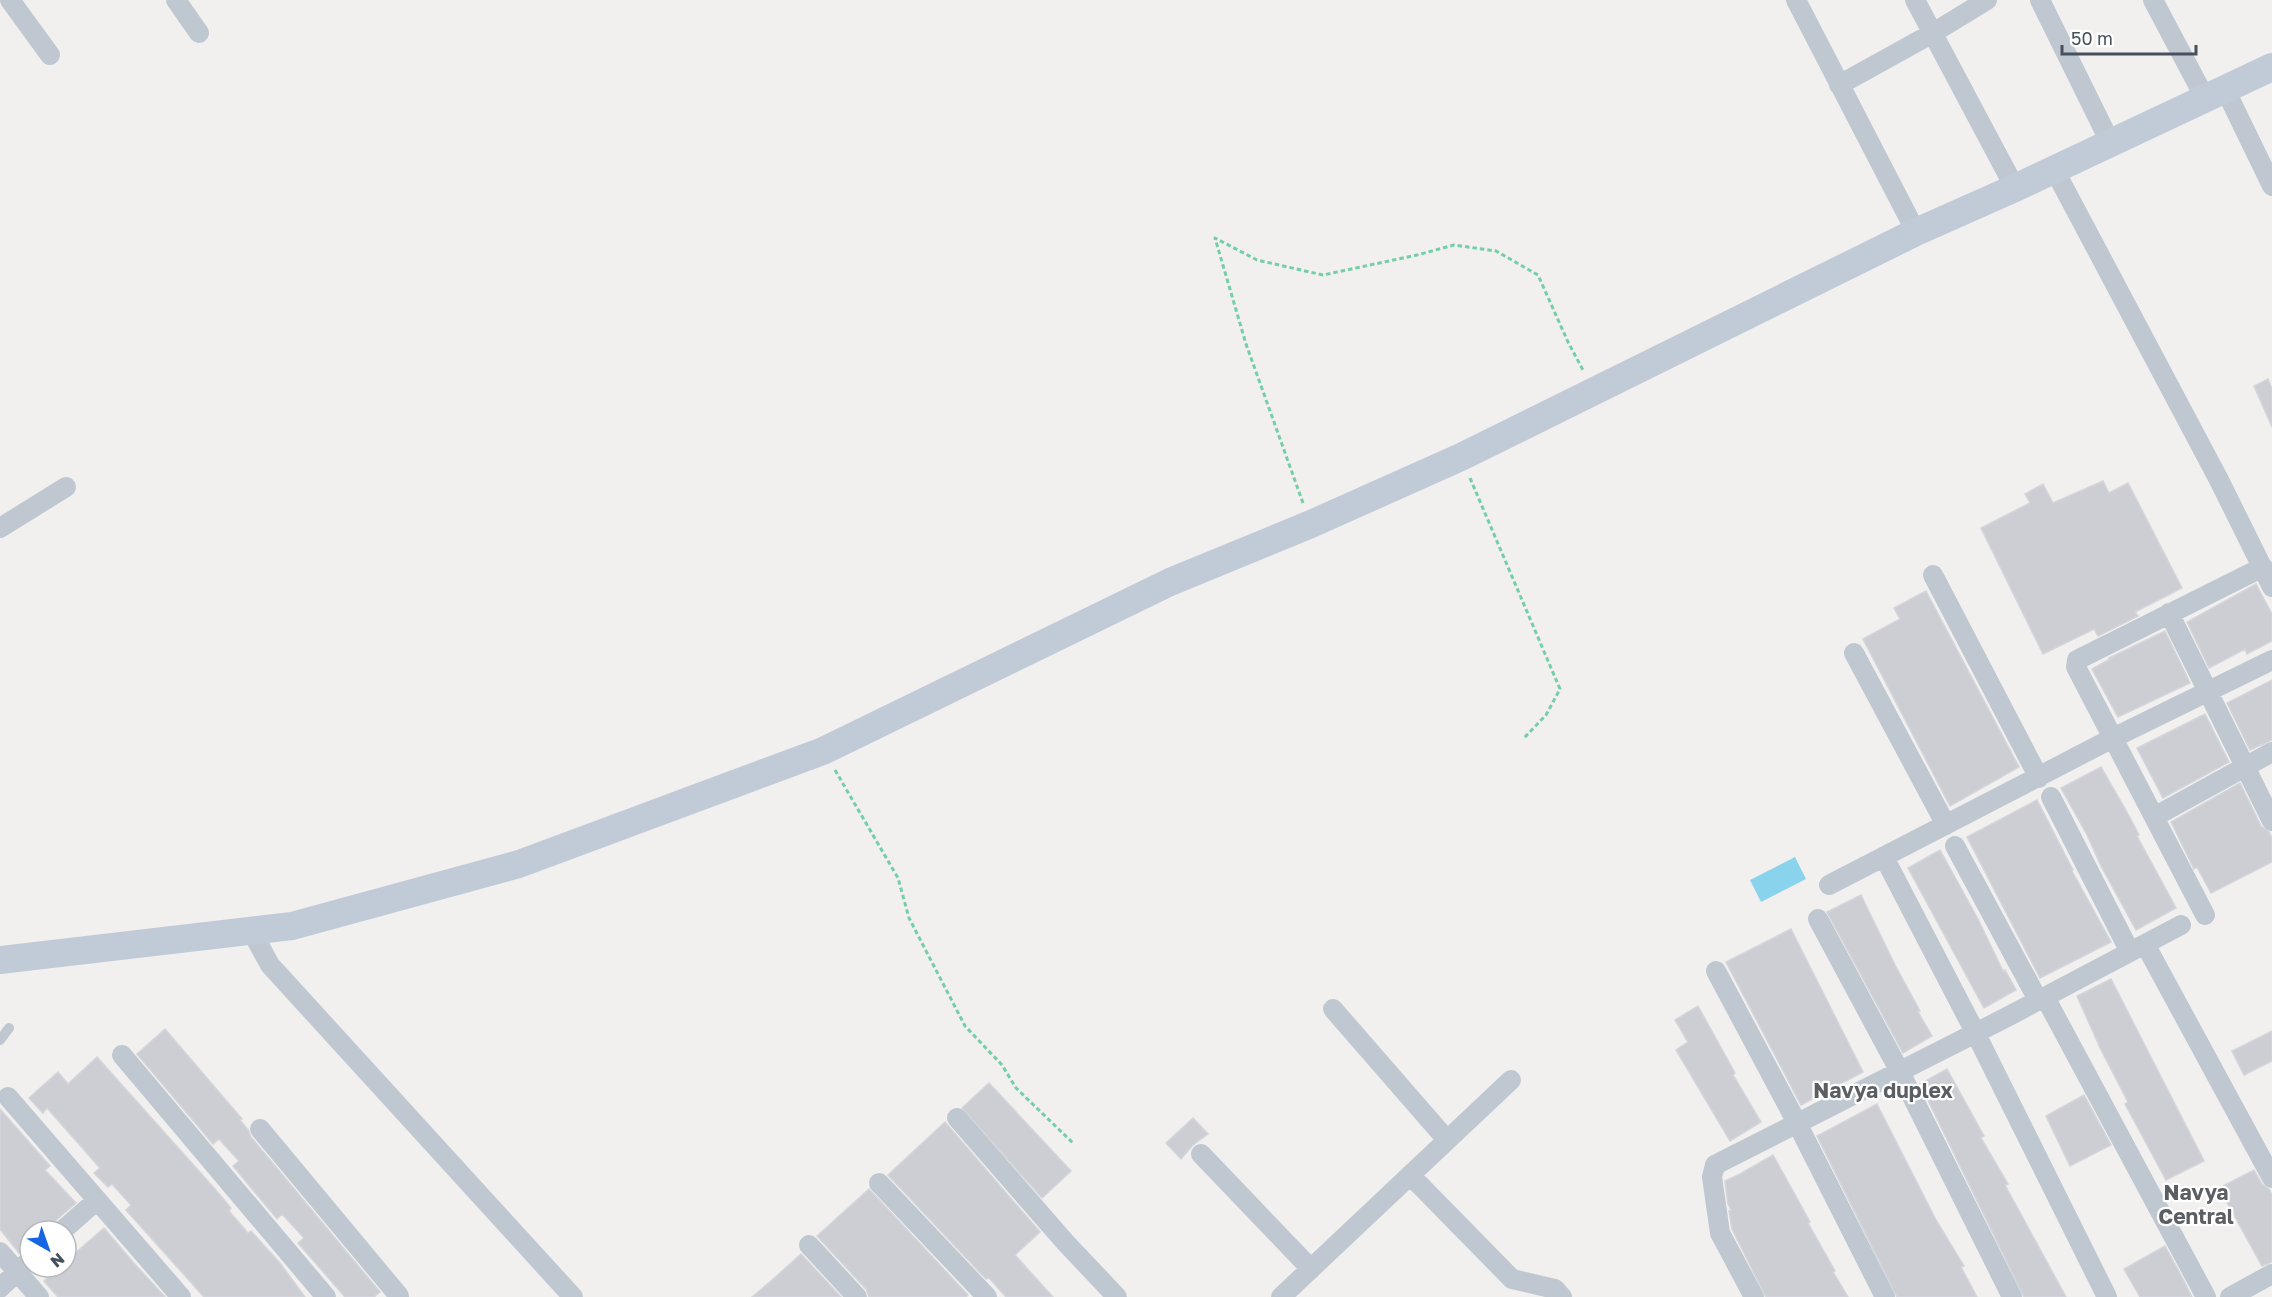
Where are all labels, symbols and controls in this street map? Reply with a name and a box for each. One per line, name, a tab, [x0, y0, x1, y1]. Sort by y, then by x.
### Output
scale bar	[2062, 18, 2196, 56]
text: 50 m	[2071, 27, 2113, 49]
district label: Navya duplex	[1813, 1077, 1953, 1103]
district label: Navya Central	[2158, 1179, 2234, 1229]
north arrow	[18, 1219, 78, 1279]
text: N	[47, 1249, 69, 1272]

